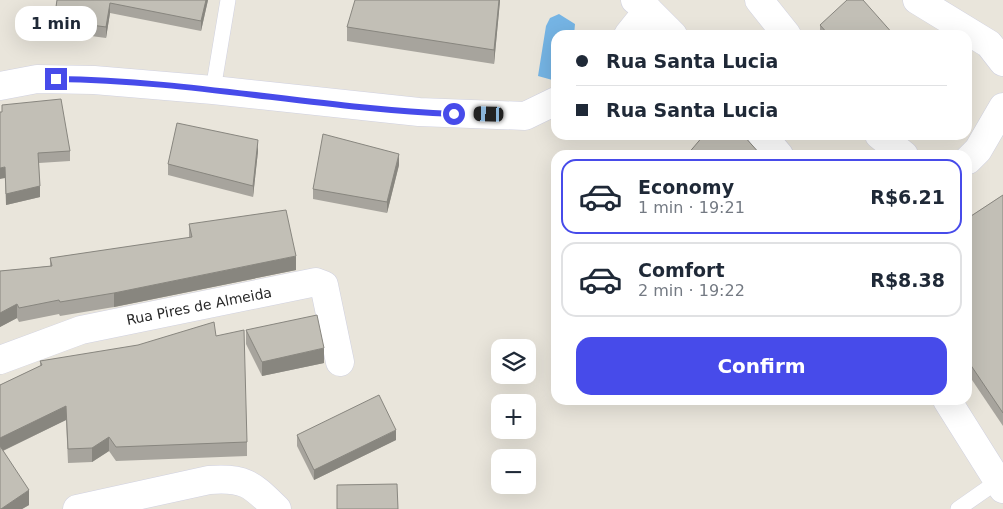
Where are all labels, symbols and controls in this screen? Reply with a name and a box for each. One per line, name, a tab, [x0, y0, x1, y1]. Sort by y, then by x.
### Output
callout: 1 min	[15, 7, 97, 42]
text: 1 min	[31, 14, 81, 33]
text: Rua Santa Lucia	[606, 50, 778, 72]
route end	[45, 68, 67, 90]
text: Rua Santa Lucia	[606, 99, 778, 121]
route start	[443, 103, 465, 125]
car	[473, 106, 504, 122]
icon: car	[578, 174, 623, 219]
text: Economy	[638, 176, 734, 198]
text: R$6.21	[870, 186, 945, 208]
text: 1 min · 19:21	[638, 198, 745, 217]
icon: car	[578, 257, 623, 302]
text: Comfort	[638, 259, 725, 281]
text: R$8.38	[870, 269, 945, 291]
text: 2 min · 19:22	[638, 281, 745, 300]
street label: Rua Pires de Almeida	[125, 284, 273, 328]
button: Confirm	[576, 337, 947, 395]
map controls	[491, 339, 536, 494]
button: layers	[491, 339, 536, 384]
button: +	[491, 394, 536, 439]
button: −	[491, 449, 536, 494]

